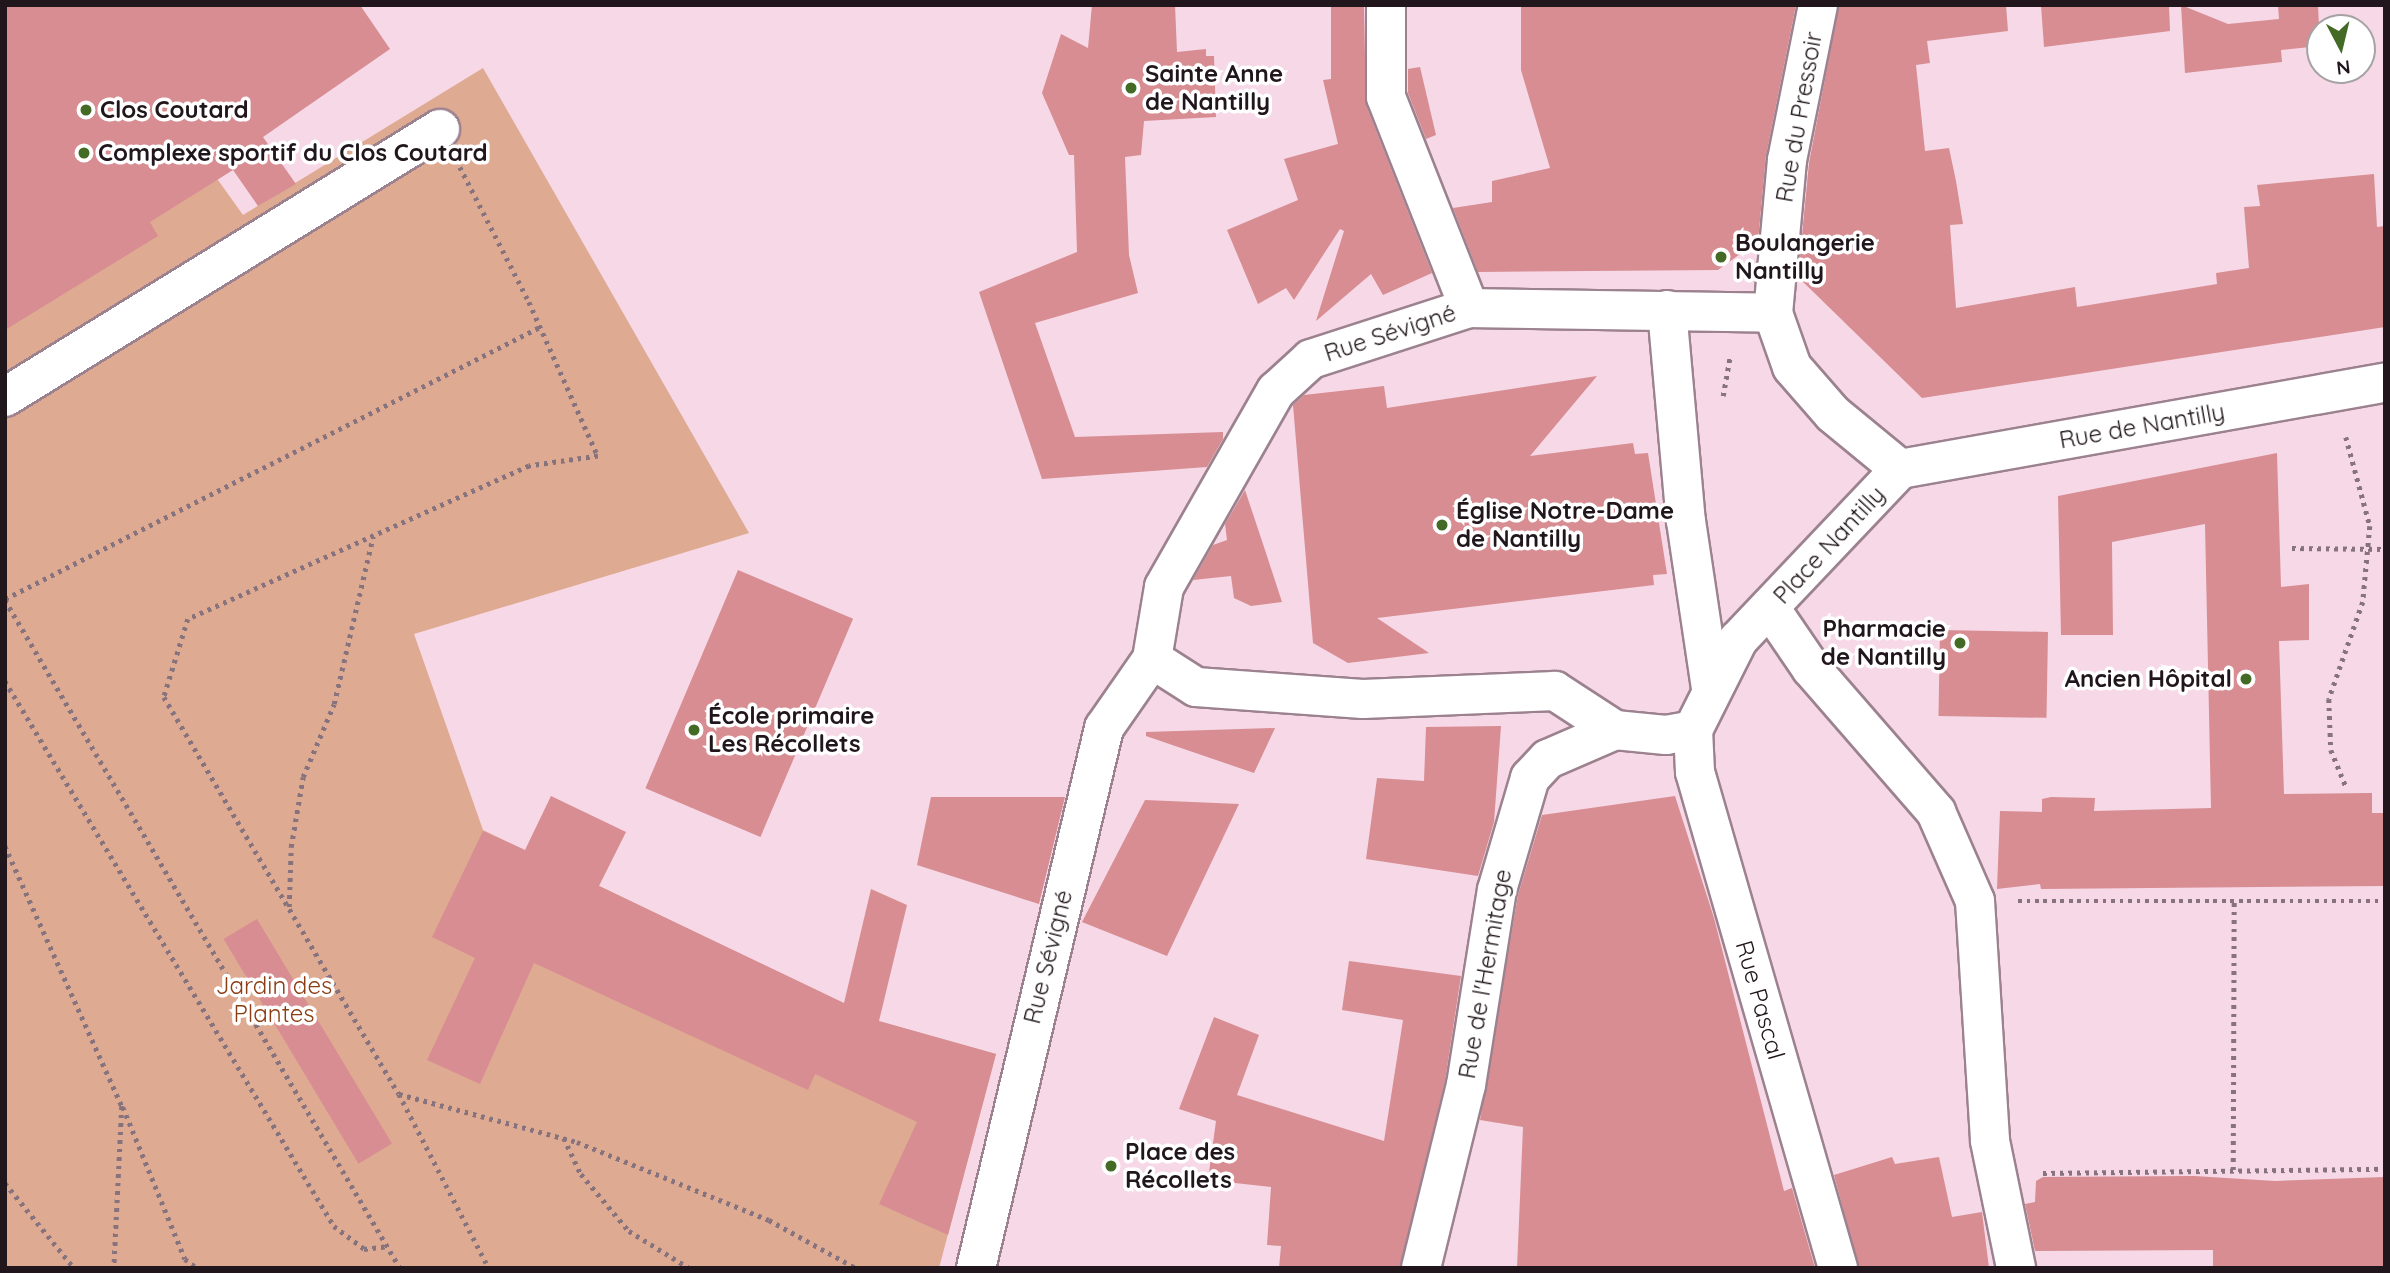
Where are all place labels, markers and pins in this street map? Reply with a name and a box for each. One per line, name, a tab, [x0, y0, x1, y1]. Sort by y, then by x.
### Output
place label: Sainte Anne de Nantilly	[1145, 60, 1283, 116]
marker: Sainte Anne de Nantilly	[1123, 80, 1139, 96]
place label: Clos Coutard	[100, 96, 249, 124]
marker: Clos Coutard	[78, 102, 94, 118]
place label: Complexe sportif du Clos Coutard	[98, 139, 488, 167]
marker: Complexe sportif du Clos Coutard	[76, 145, 92, 161]
place label: Boulangerie Nantilly	[1735, 229, 1875, 285]
marker: Boulangerie Nantilly	[1713, 249, 1729, 265]
place label: Église Notre-Dame de Nantilly	[1456, 497, 1674, 553]
marker: Église Notre-Dame de Nantilly	[1434, 517, 1450, 533]
place label: Pharmacie de Nantilly	[1821, 615, 1946, 671]
marker: Pharmacie de Nantilly	[1952, 635, 1968, 651]
place label: Ancien Hôpital	[2065, 665, 2232, 693]
marker: Ancien Hôpital	[2238, 671, 2254, 687]
place label: École primaire Les Récollets	[708, 702, 874, 758]
marker: École primaire Les Récollets	[686, 722, 702, 738]
place label: Place des Récollets	[1125, 1138, 1235, 1194]
marker: Place des Récollets	[1103, 1158, 1119, 1174]

